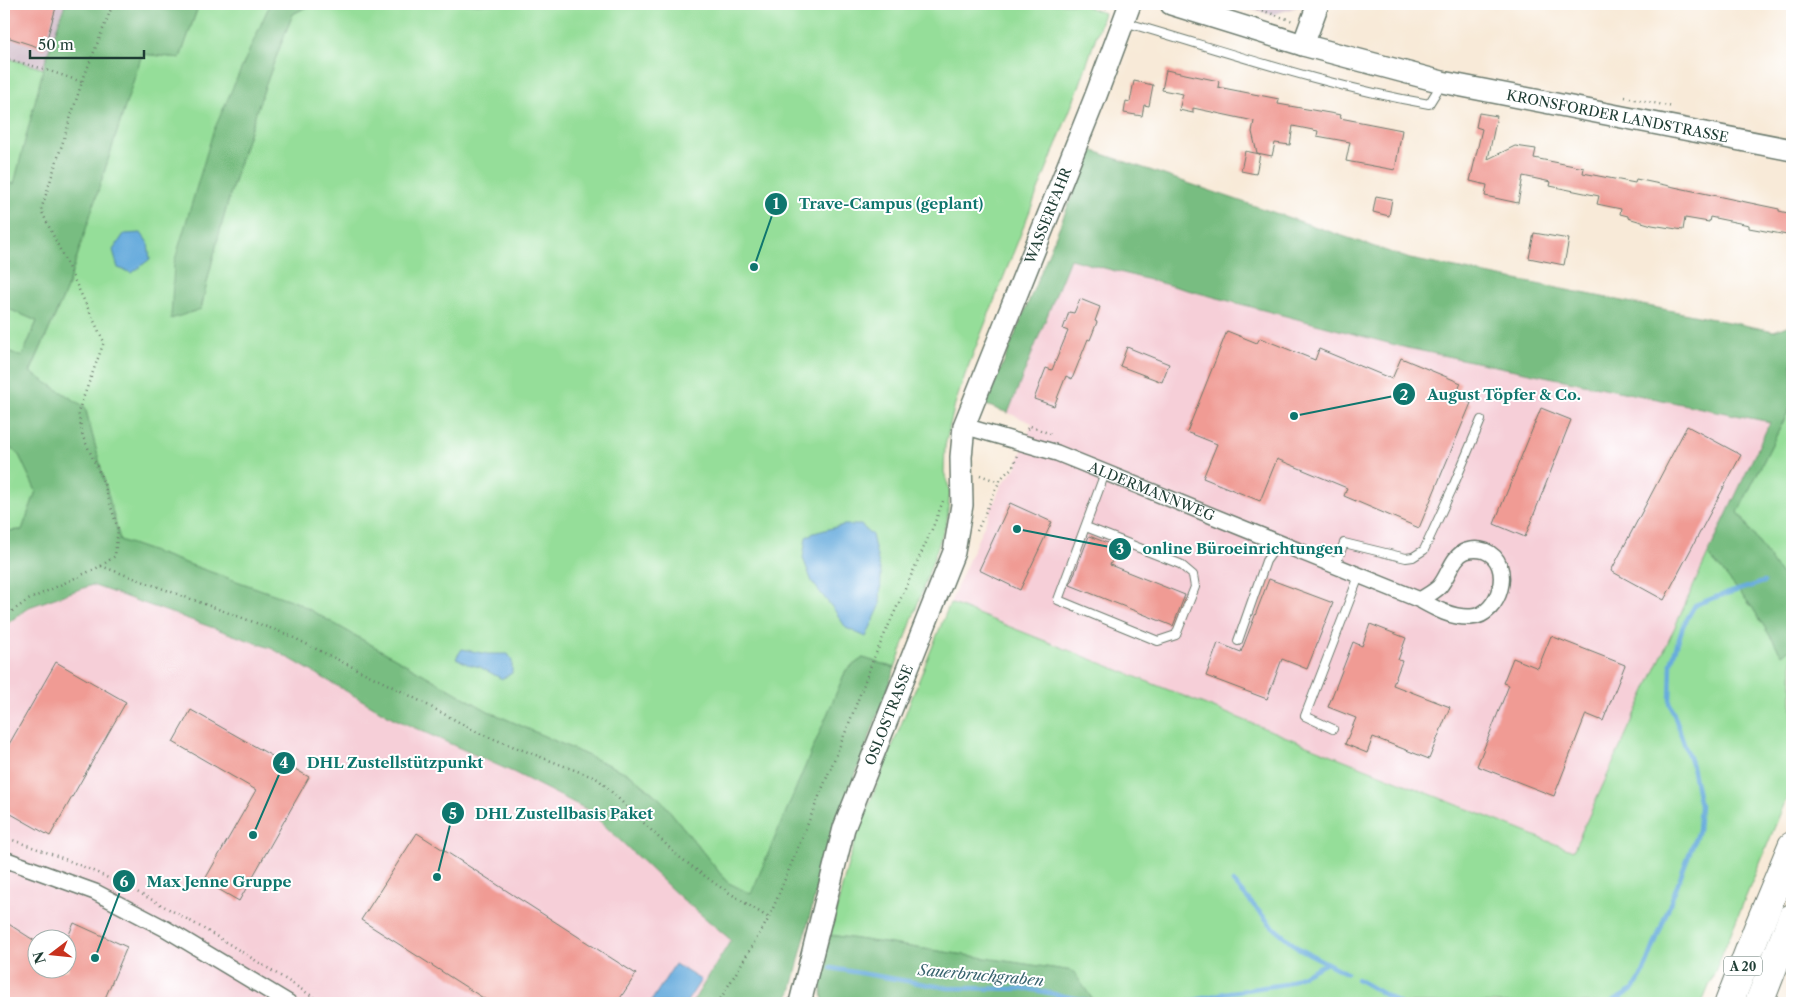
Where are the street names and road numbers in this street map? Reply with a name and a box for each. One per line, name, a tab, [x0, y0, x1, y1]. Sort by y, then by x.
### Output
street label: KRONSFORDER LANDSTRASSE	[1505, 86, 1730, 147]
street label: WASSERFAHR	[1020, 164, 1076, 267]
street label: ALDERMANNWEG	[1085, 457, 1217, 525]
street label: OSLOSTRASSE	[861, 662, 917, 768]
road number: A 20	[1724, 956, 1762, 976]

